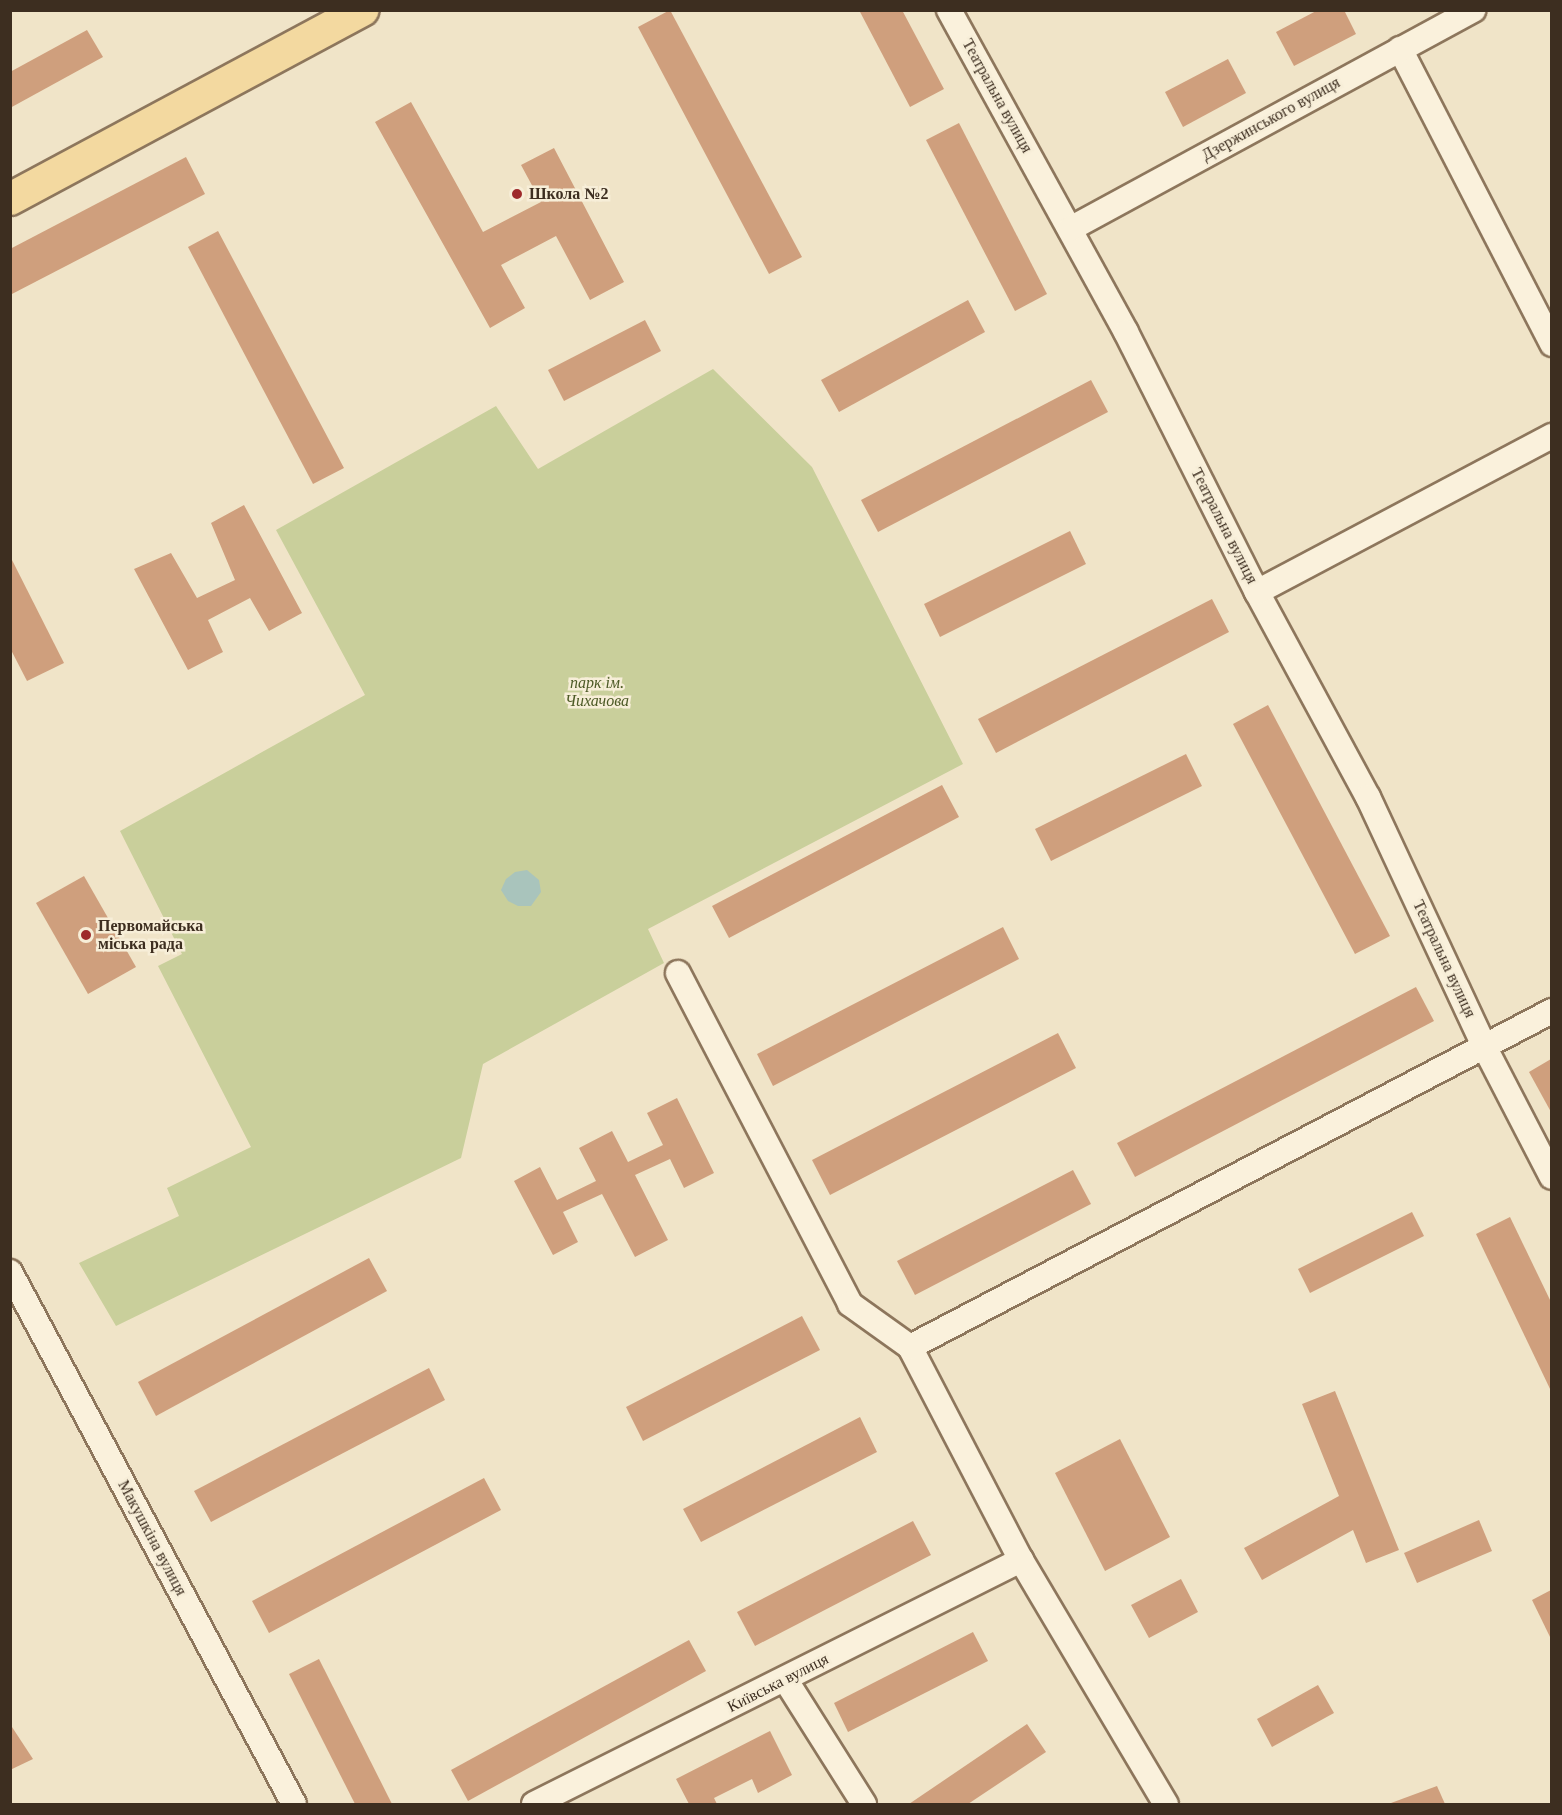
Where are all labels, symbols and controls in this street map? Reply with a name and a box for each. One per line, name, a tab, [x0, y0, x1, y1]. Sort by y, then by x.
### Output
street label: Театральна вулиця	[958, 36, 1036, 156]
street label: Дзержинського вулиця	[1198, 73, 1344, 165]
place label: Школа №2	[529, 184, 608, 204]
marker: Школа №2	[510, 187, 524, 201]
street label: Театральна вулиця	[1187, 465, 1261, 587]
park label: парк ім. Чихачова	[565, 673, 629, 711]
street label: Театральна вулиця	[1408, 897, 1480, 1021]
place label: Первомайська міська рада	[98, 916, 203, 954]
marker: Первомайська міська рада	[79, 928, 93, 942]
street label: Макушкіна вулиця	[114, 1477, 190, 1599]
street label: Київська вулиця	[724, 1649, 832, 1717]

